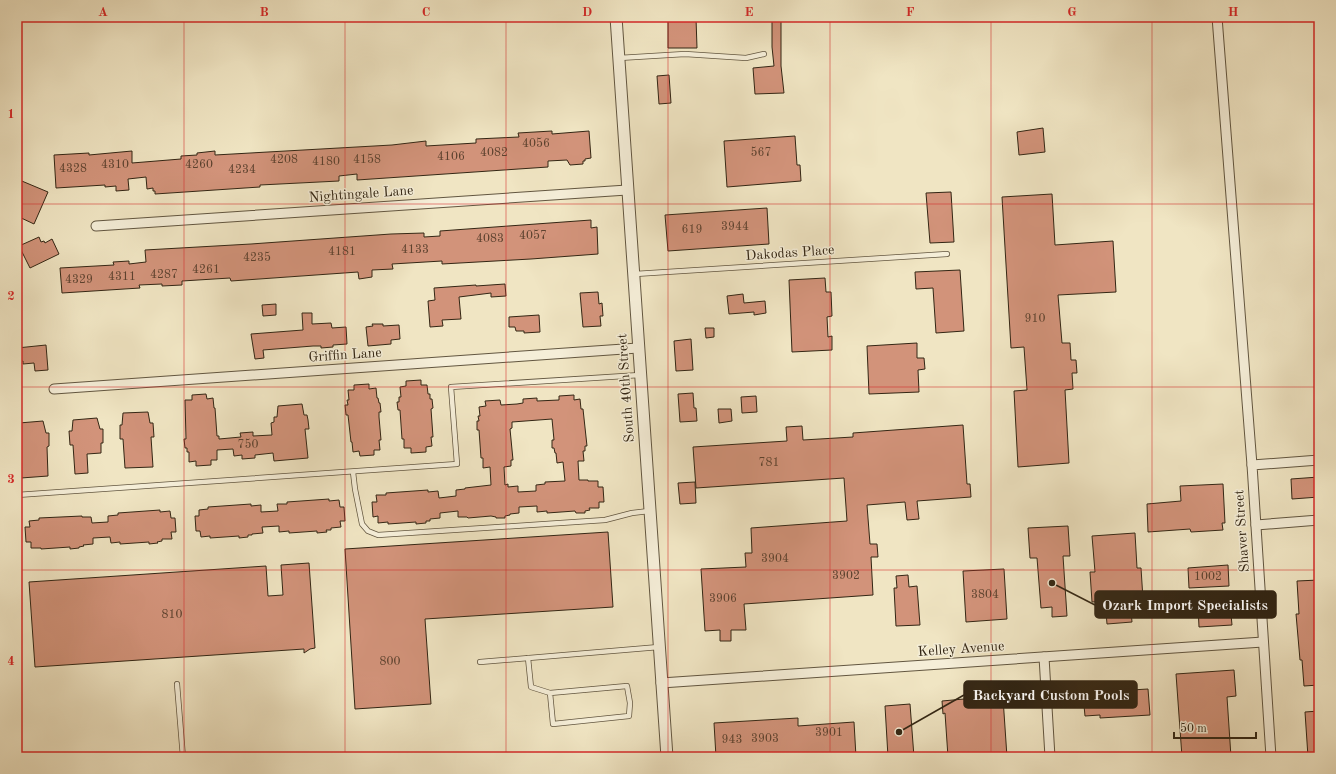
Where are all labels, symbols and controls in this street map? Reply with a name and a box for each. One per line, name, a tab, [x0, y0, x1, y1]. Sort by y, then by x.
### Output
text: A	[98, 6, 108, 19]
text: B	[259, 6, 269, 19]
text: C	[422, 6, 430, 19]
text: D	[582, 6, 592, 19]
text: E	[745, 6, 754, 19]
text: F	[906, 6, 915, 19]
text: G	[1067, 6, 1077, 19]
text: H	[1228, 6, 1239, 19]
text: 1	[7, 108, 15, 121]
house number: 4056	[522, 137, 550, 150]
house number: 567	[751, 146, 771, 159]
house number: 4082	[480, 147, 508, 159]
house number: 4106	[437, 151, 465, 163]
house number: 4158	[353, 153, 381, 166]
house number: 4208	[270, 154, 298, 166]
house number: 4180	[312, 156, 340, 168]
house number: 4310	[101, 159, 129, 171]
house number: 4260	[185, 159, 213, 171]
house number: 4328	[59, 163, 87, 175]
house number: 4234	[228, 164, 256, 176]
street label: Nightingale Lane	[308, 183, 414, 205]
house number: 3944	[721, 221, 749, 233]
house number: 619	[682, 224, 702, 236]
house number: 4057	[519, 229, 547, 242]
house number: 4083	[476, 233, 504, 245]
street label: Dakodas Place	[745, 243, 835, 263]
house number: 4133	[401, 244, 429, 256]
house number: 4181	[328, 246, 356, 258]
house number: 4235	[243, 251, 271, 264]
house number: 4261	[192, 264, 220, 276]
house number: 4287	[150, 269, 178, 281]
house number: 4311	[108, 271, 136, 283]
house number: 4329	[65, 274, 93, 286]
text: 2	[7, 290, 15, 303]
house number: 910	[1025, 313, 1045, 325]
street label: South 40th Street	[615, 333, 637, 443]
street label: Griffin Lane	[308, 345, 382, 365]
house number: 750	[238, 438, 258, 451]
house number: 781	[759, 457, 779, 469]
text: 3	[7, 473, 15, 486]
street label: Shaver Street	[1232, 489, 1252, 573]
house number: 3904	[761, 553, 789, 565]
house number: 3902	[832, 570, 860, 582]
house number: 1002	[1194, 571, 1222, 583]
house number: 3804	[971, 589, 999, 601]
callout: Ozark Import Specialists	[1095, 591, 1276, 618]
house number: 3906	[709, 593, 737, 605]
text: Ozark Import Specialists	[1102, 599, 1268, 614]
house number: 810	[162, 609, 182, 621]
street label: Kelley Avenue	[917, 639, 1005, 659]
text: 4	[7, 655, 15, 668]
house number: 800	[380, 656, 400, 668]
callout: Backyard Custom Pools	[964, 681, 1137, 708]
text: Backyard Custom Pools	[972, 689, 1130, 704]
scale bar	[1174, 714, 1256, 740]
text: 50 m	[1180, 722, 1207, 735]
house number: 3901	[815, 727, 843, 739]
house number: 3903	[751, 733, 779, 745]
house number: 943	[722, 734, 742, 746]

